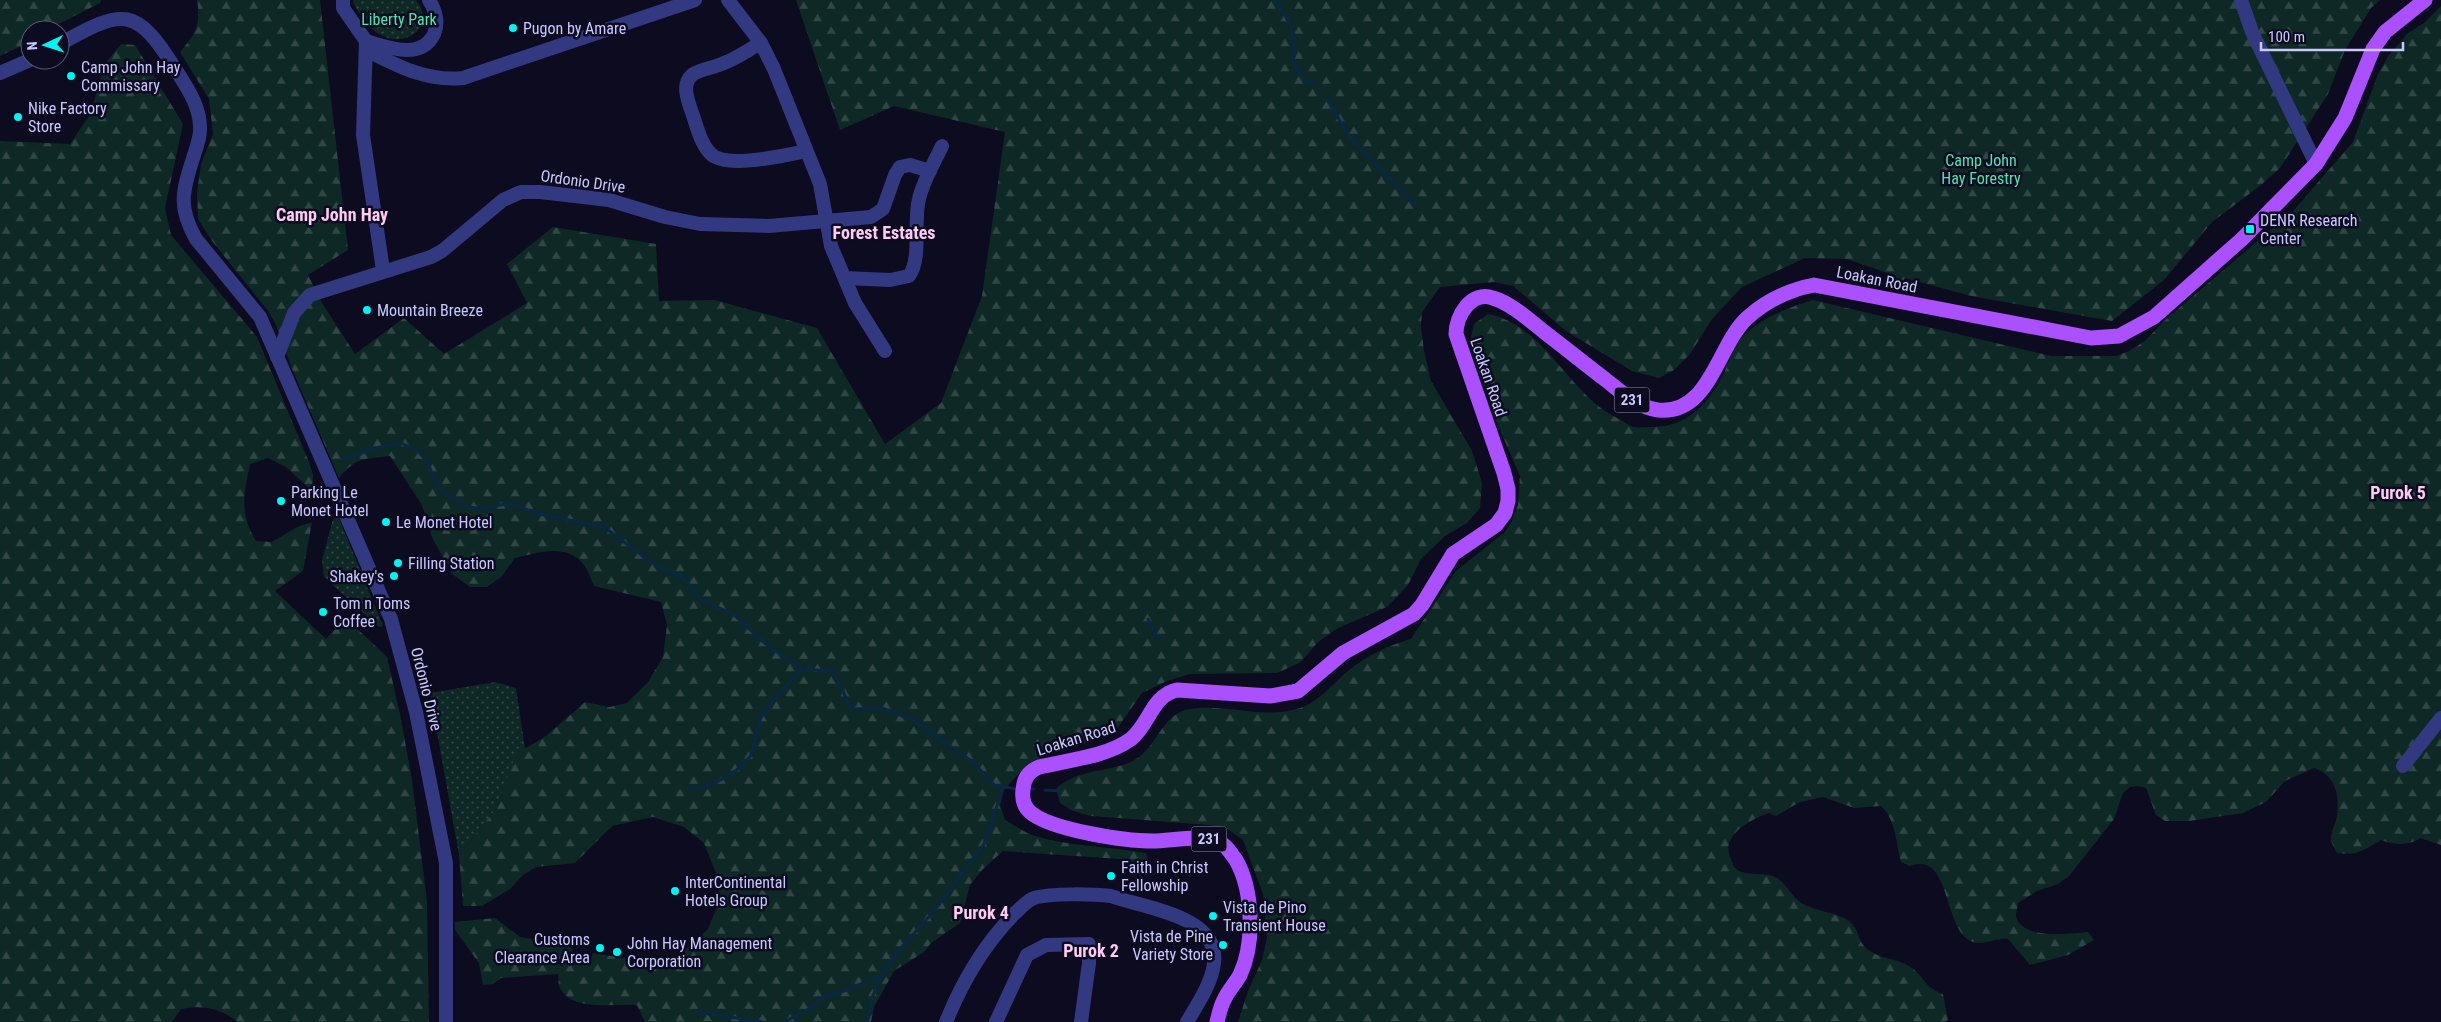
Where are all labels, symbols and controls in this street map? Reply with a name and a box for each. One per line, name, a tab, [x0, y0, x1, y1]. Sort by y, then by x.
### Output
park label: Liberty Park	[361, 10, 438, 29]
place label: Pugon by Amare	[523, 19, 626, 38]
north arrow	[20, 20, 70, 70]
scale bar	[2261, 20, 2404, 52]
marker: Pugon by Amare	[507, 22, 519, 34]
text: 100 m	[2268, 28, 2305, 46]
text: N	[24, 41, 40, 51]
place label: Camp John Hay Commissary	[81, 58, 181, 95]
marker: Camp John Hay Commissary	[65, 70, 77, 82]
place label: Nike Factory Store	[28, 99, 107, 136]
marker: Nike Factory Store	[12, 111, 24, 123]
park label: Camp John Hay Forestry	[1941, 151, 2021, 188]
street label: Ordonio Drive	[539, 166, 627, 197]
district label: Camp John Hay	[276, 204, 388, 225]
place label: DENR Research Center	[2260, 211, 2357, 248]
district label: Forest Estates	[833, 222, 935, 243]
marker: DENR Research Center	[2244, 223, 2256, 235]
street label: Loakan Road	[1835, 262, 1919, 297]
place label: Mountain Breeze	[377, 301, 483, 320]
marker: Mountain Breeze	[361, 304, 373, 316]
street label: Loakan Road	[1466, 335, 1511, 419]
road number: 231	[1614, 388, 1650, 412]
district label: Purok 5	[2370, 482, 2426, 503]
place label: Parking Le Monet Hotel	[291, 483, 369, 520]
marker: Parking Le Monet Hotel	[275, 495, 287, 507]
place label: Le Monet Hotel	[396, 513, 492, 532]
marker: Le Monet Hotel	[380, 516, 392, 528]
place label: Filling Station	[408, 554, 495, 573]
marker: Filling Station	[392, 557, 404, 569]
place label: Shakey's	[330, 567, 384, 586]
marker: Shakey's	[388, 570, 400, 582]
place label: Tom n Toms Coffee	[333, 594, 410, 631]
marker: Tom n Toms Coffee	[317, 606, 329, 618]
street label: Ordonio Drive	[407, 645, 446, 733]
street label: Loakan Road	[1034, 717, 1118, 760]
road number: 231	[1192, 826, 1226, 852]
place label: Faith in Christ Fellowship	[1121, 858, 1209, 895]
marker: Faith in Christ Fellowship	[1105, 870, 1117, 882]
place label: InterContinental Hotels Group	[685, 873, 786, 910]
marker: InterContinental Hotels Group	[669, 885, 681, 897]
place label: Vista de Pino Transient House	[1223, 898, 1326, 935]
district label: Purok 4	[953, 902, 1009, 923]
marker: Vista de Pino Transient House	[1207, 910, 1219, 922]
place label: Vista de Pine Variety Store	[1130, 927, 1213, 964]
place label: Customs Clearance Area	[494, 930, 590, 967]
place label: John Hay Management Corporation	[627, 934, 773, 971]
marker: Vista de Pine Variety Store	[1217, 939, 1229, 951]
district label: Purok 2	[1063, 940, 1119, 961]
marker: Customs Clearance Area	[594, 942, 606, 954]
marker: John Hay Management Corporation	[611, 946, 623, 958]

